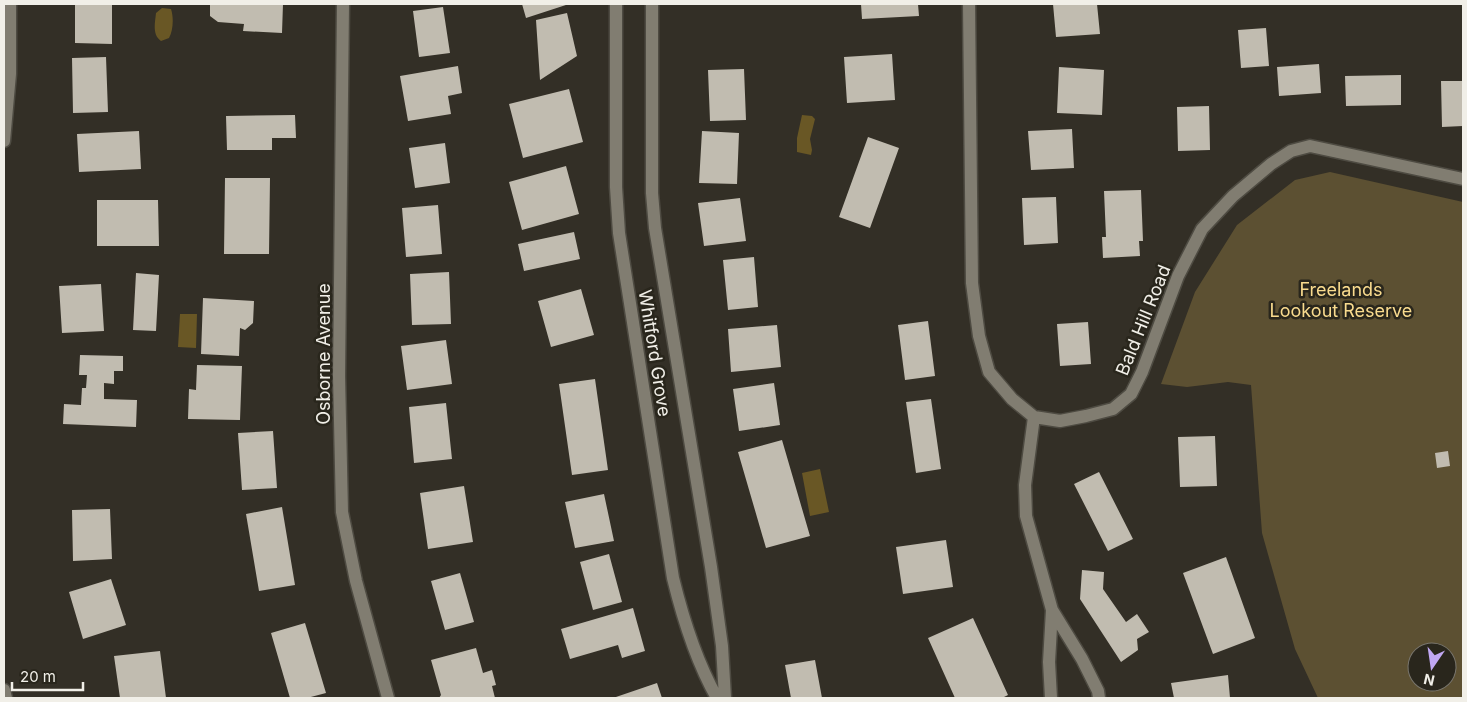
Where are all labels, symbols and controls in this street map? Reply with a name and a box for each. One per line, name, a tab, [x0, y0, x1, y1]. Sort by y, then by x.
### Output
street label: Bald Hill Road	[1111, 262, 1175, 378]
park label: Freelands Lookout Reserve	[1270, 279, 1412, 321]
street label: Osborne Avenue	[313, 283, 334, 425]
street label: Whitford Grove	[635, 288, 675, 418]
north arrow	[1407, 642, 1457, 692]
scale bar	[12, 660, 84, 692]
text: 20 m	[20, 667, 56, 686]
text: N	[1422, 671, 1436, 690]

